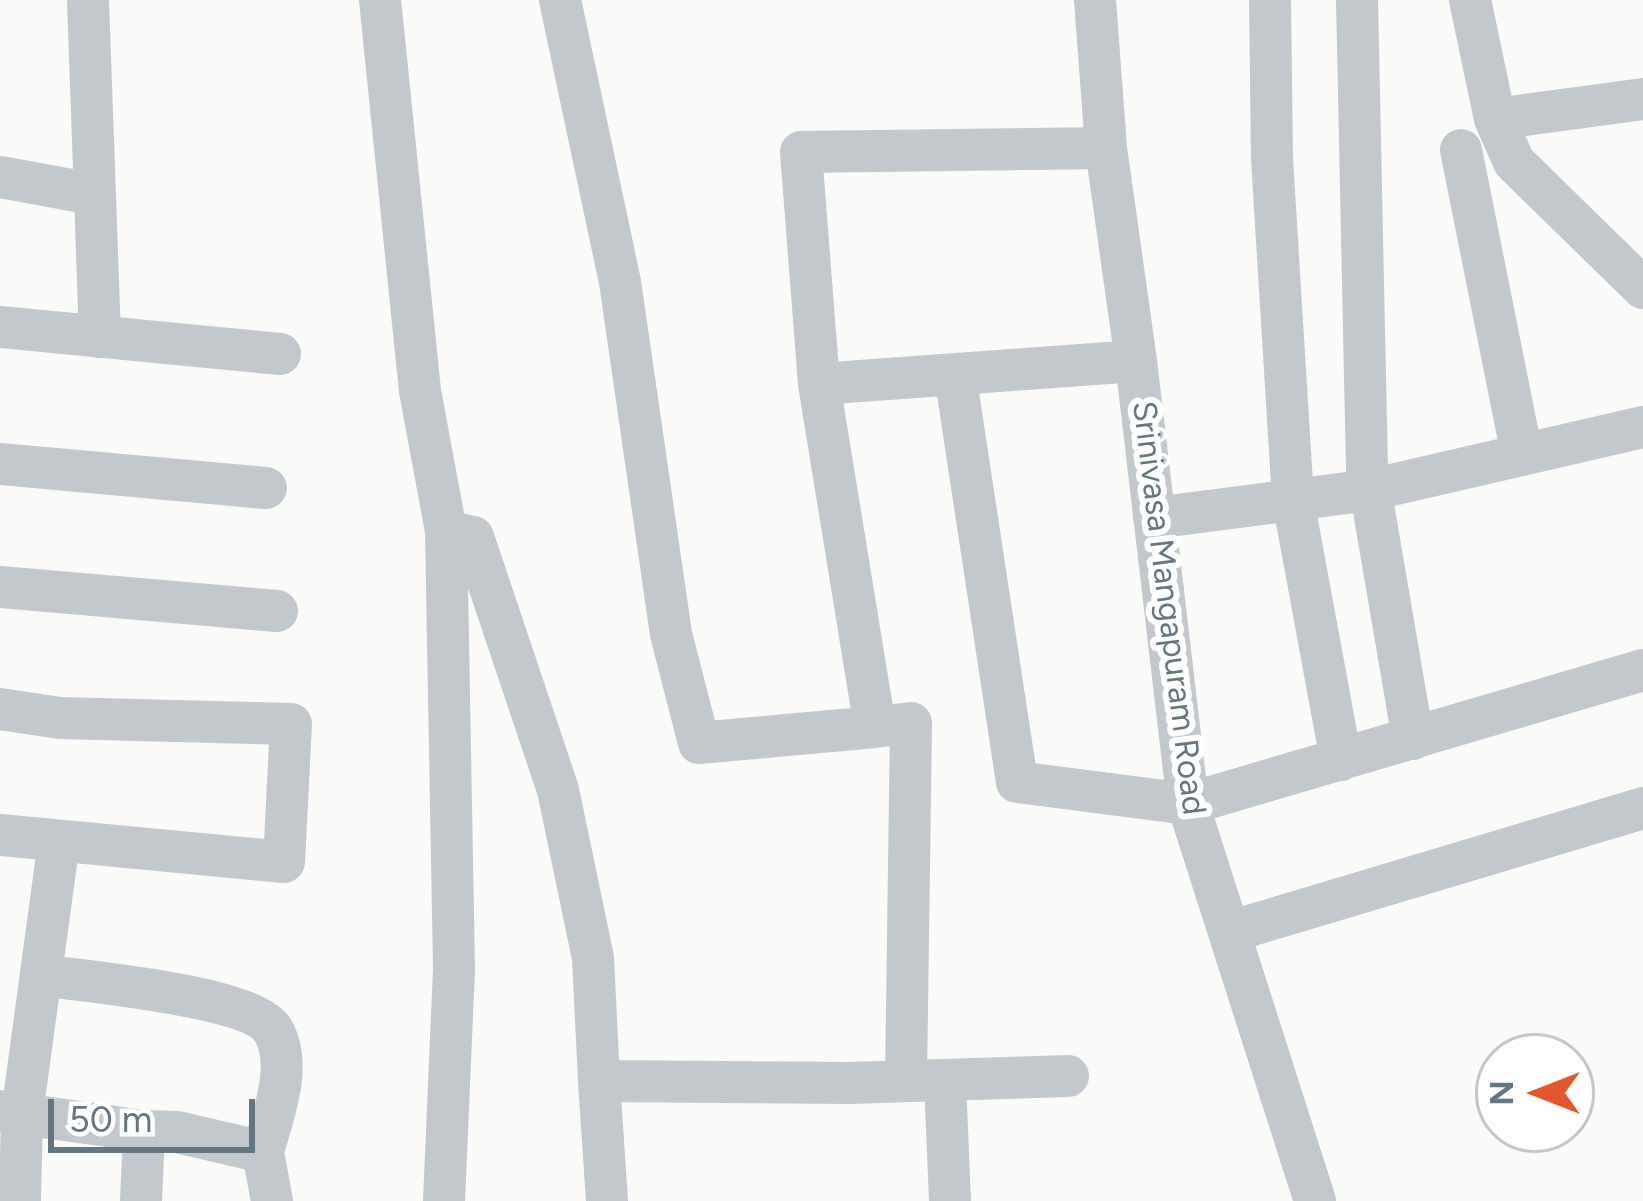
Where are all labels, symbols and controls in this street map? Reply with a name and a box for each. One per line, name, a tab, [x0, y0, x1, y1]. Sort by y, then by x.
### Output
street label: Srinivasa Mangapuram Road	[1123, 399, 1213, 817]
north arrow	[1475, 1033, 1595, 1153]
scale bar	[54, 1075, 261, 1149]
text: N	[1482, 1080, 1521, 1106]
text: 50 m	[69, 1098, 152, 1141]

